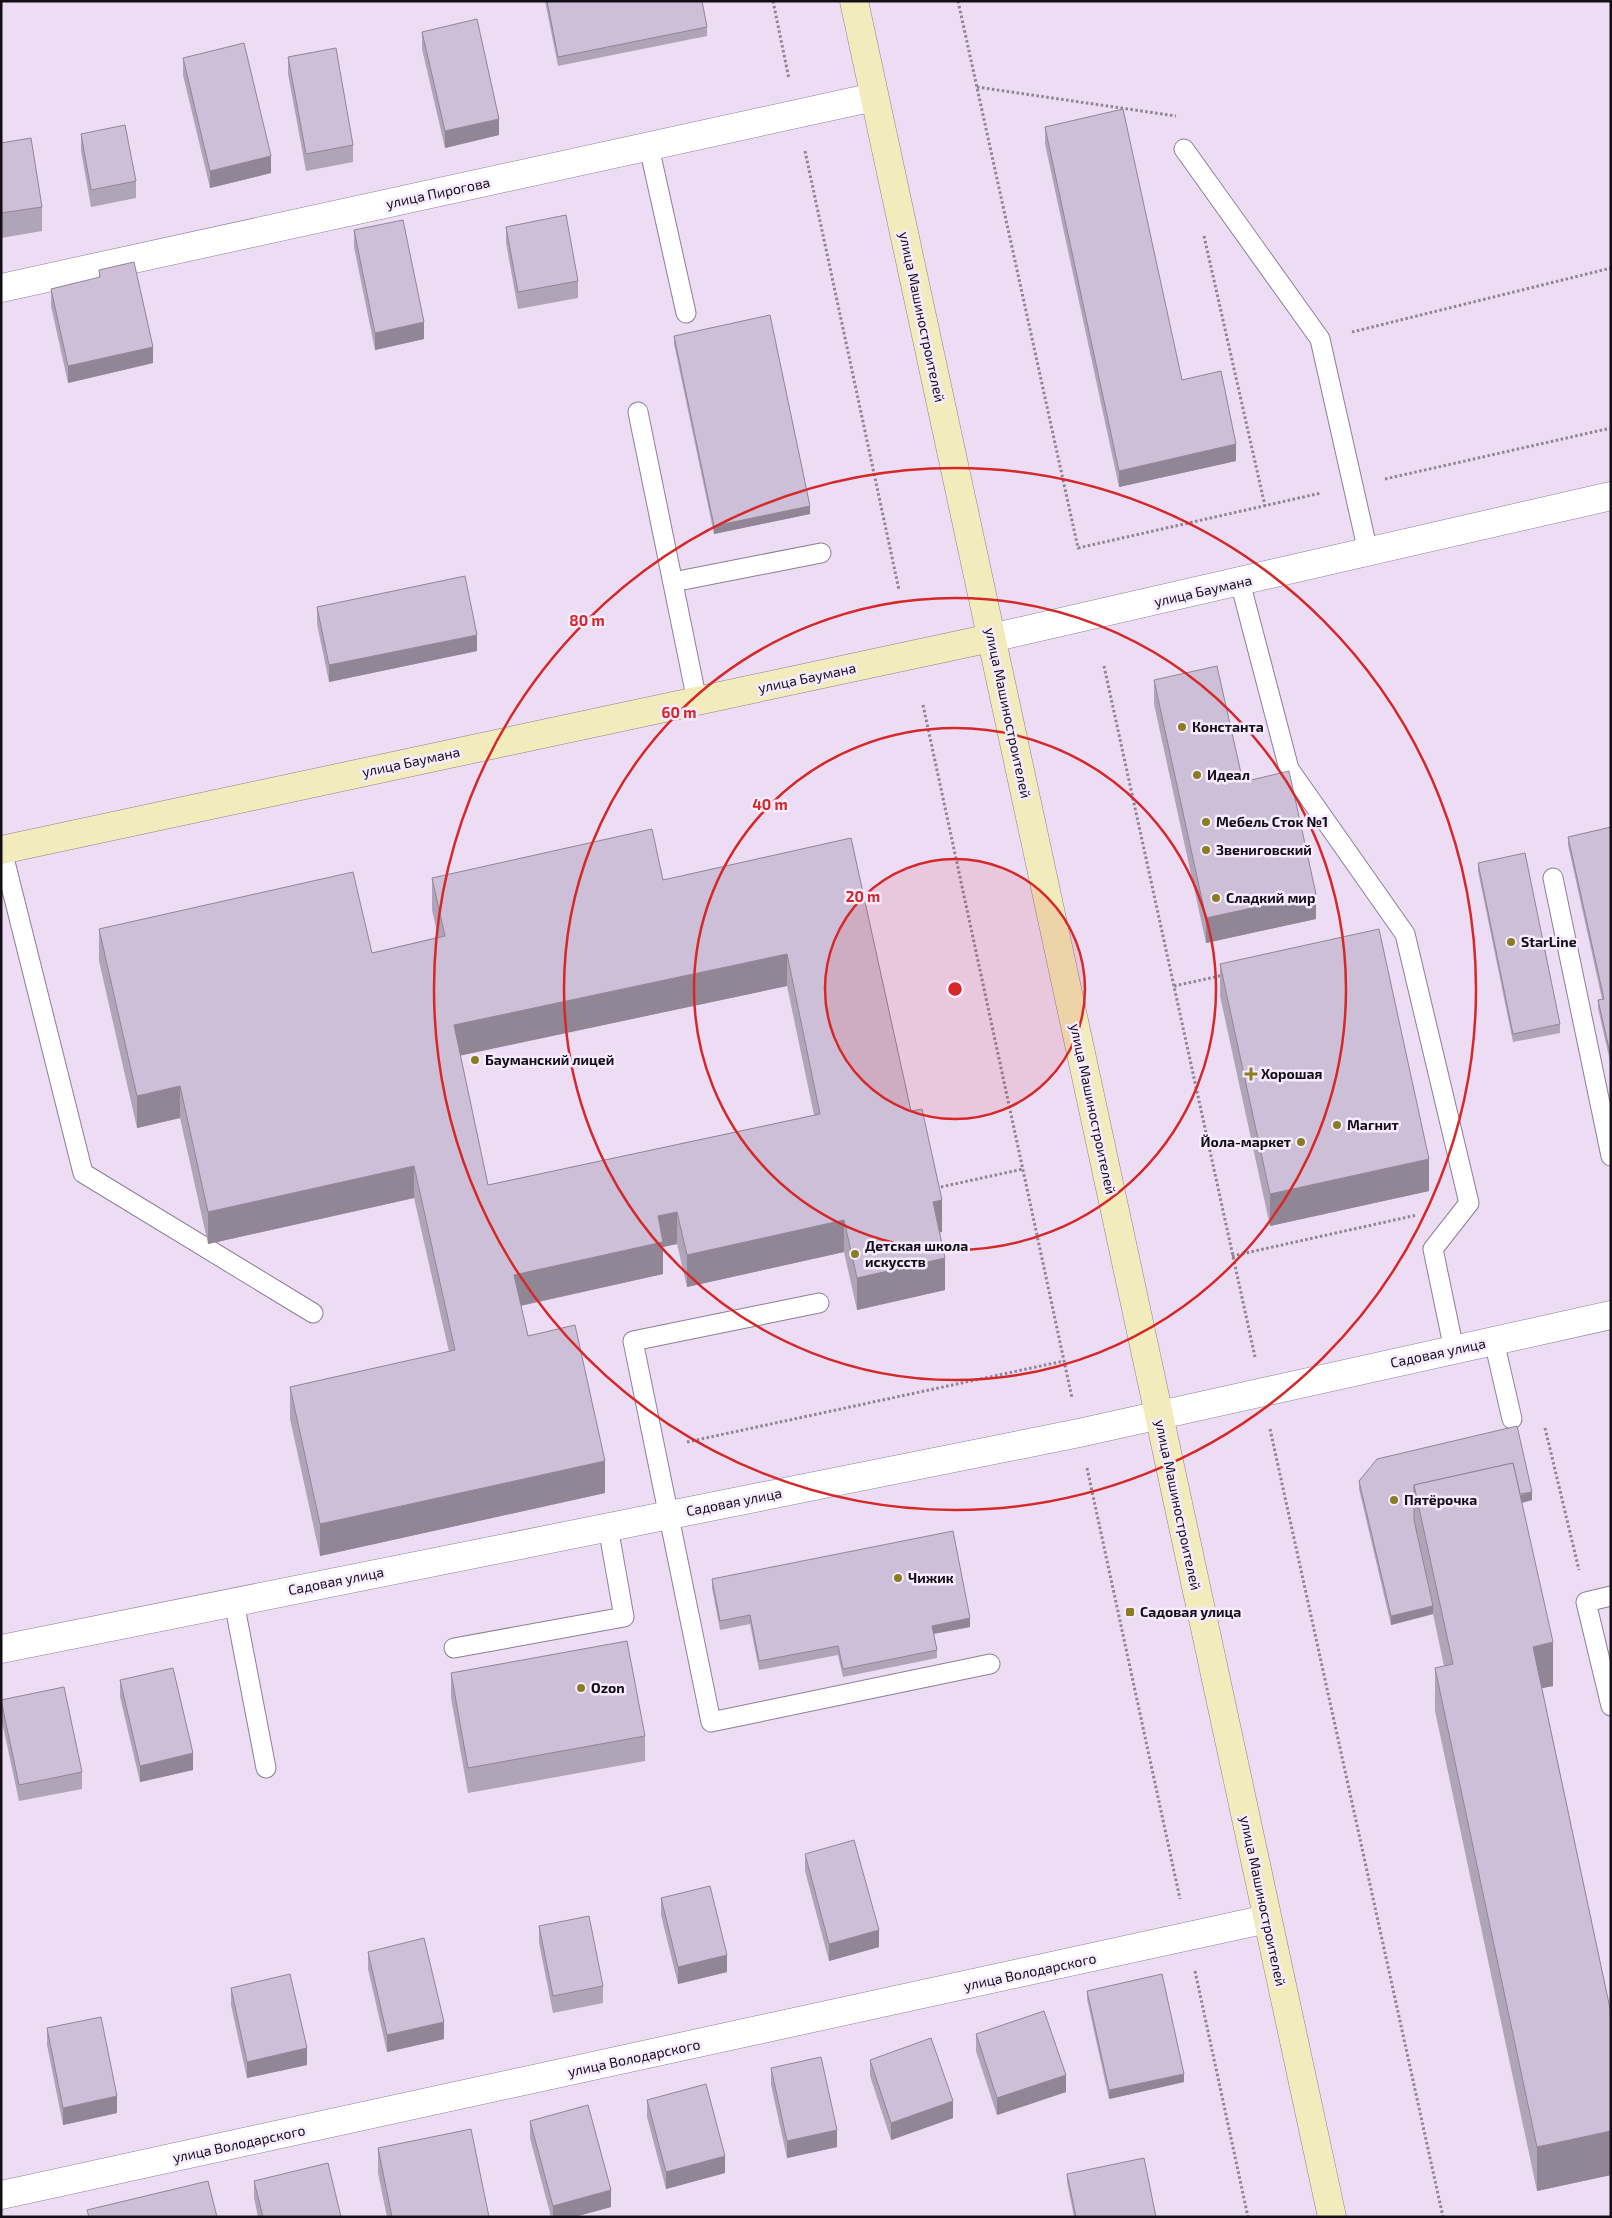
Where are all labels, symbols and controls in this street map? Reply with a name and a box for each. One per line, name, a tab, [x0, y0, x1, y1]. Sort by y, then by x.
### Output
street label: улица Пирогова	[384, 173, 491, 212]
street label: улица Машиностроителей	[896, 230, 949, 404]
street label: улица Баумана	[1152, 571, 1253, 610]
text: 80 m	[569, 611, 605, 629]
street label: улица Машиностроителей	[982, 626, 1035, 800]
street label: улица Баумана	[756, 659, 858, 696]
text: 60 m	[662, 703, 696, 721]
place label: Константа	[1192, 718, 1264, 735]
marker: Константа	[1176, 721, 1188, 733]
street label: улица Баумана	[360, 743, 462, 780]
place label: Идеал	[1207, 766, 1250, 783]
marker: Идеал	[1191, 769, 1203, 781]
text: 40 m	[752, 795, 788, 813]
place label: Мебель Сток №1	[1216, 813, 1328, 830]
marker: Мебель Сток №1	[1200, 816, 1212, 828]
place label: Звениговский	[1216, 841, 1312, 858]
marker: Звениговский	[1200, 844, 1212, 856]
text: 20 m	[846, 887, 880, 905]
place label: Сладкий мир	[1226, 889, 1315, 906]
marker: Сладкий мир	[1210, 892, 1222, 904]
place label: StarLine	[1521, 933, 1577, 950]
marker: StarLine	[1505, 936, 1517, 948]
centre of rings	[946, 980, 964, 998]
street label: улица Машиностроителей	[1067, 1022, 1120, 1196]
place label: Бауманский лицей	[485, 1051, 614, 1068]
marker: Бауманский лицей	[469, 1054, 481, 1066]
place label: Хорошая	[1261, 1065, 1323, 1082]
marker: Хорошая	[1245, 1068, 1257, 1080]
place label: Магнит	[1347, 1116, 1399, 1133]
marker: Магнит	[1331, 1119, 1343, 1131]
place label: Йола-маркет	[1200, 1133, 1291, 1150]
marker: Йола-маркет	[1295, 1136, 1307, 1148]
place label: Детская школа искусств	[865, 1237, 968, 1270]
marker: Детская школа искусств	[849, 1248, 861, 1260]
street label: Садовая улица	[1389, 1334, 1487, 1371]
street label: улица Машиностроителей	[1152, 1418, 1205, 1592]
street label: Садовая улица	[685, 1484, 783, 1519]
place label: Пятёрочка	[1404, 1491, 1477, 1508]
marker: Пятёрочка	[1388, 1494, 1400, 1506]
street label: Садовая улица	[287, 1563, 385, 1598]
place label: Чижик	[908, 1569, 954, 1586]
marker: Чижик	[892, 1572, 904, 1584]
place label: Садовая улица	[1140, 1603, 1241, 1620]
marker: Садовая улица	[1124, 1606, 1136, 1618]
place label: Ozon	[591, 1679, 625, 1696]
marker: Ozon	[575, 1682, 587, 1694]
street label: улица Машиностроителей	[1237, 1814, 1290, 1988]
street label: улица Володарского	[962, 1949, 1098, 1994]
street label: улица Володарского	[566, 2035, 702, 2080]
street label: улица Володарского	[171, 2121, 307, 2166]

